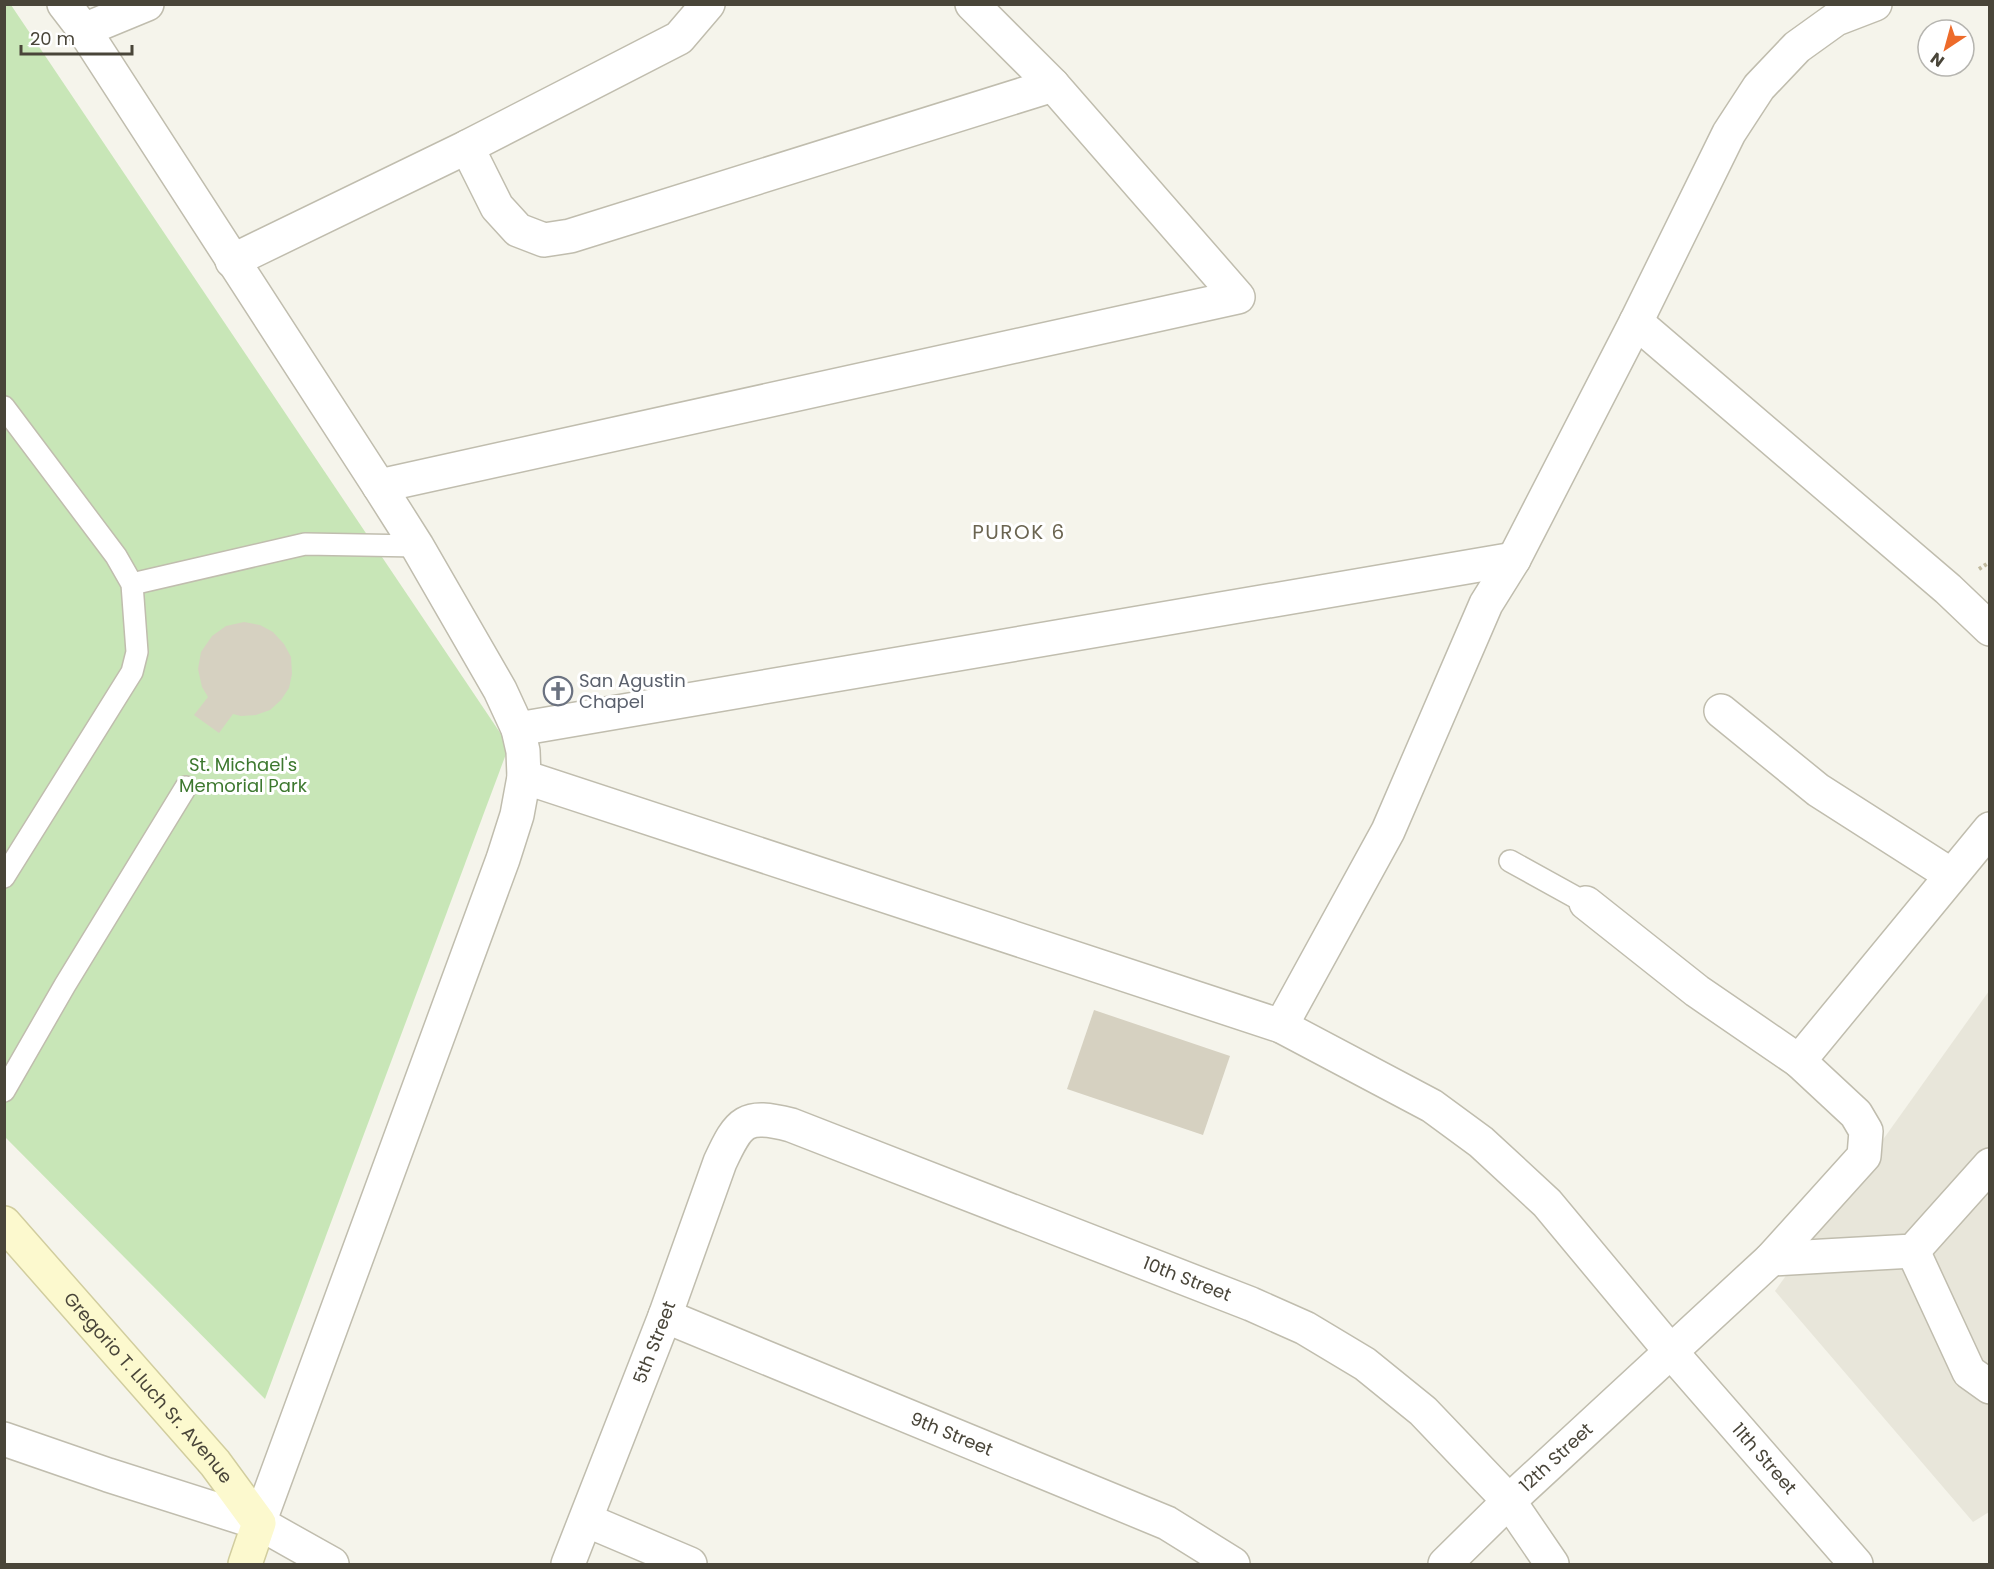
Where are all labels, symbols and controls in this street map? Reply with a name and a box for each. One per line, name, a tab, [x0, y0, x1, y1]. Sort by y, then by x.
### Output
scale bar	[21, 18, 132, 56]
north arrow	[1916, 18, 1976, 78]
text: 20 m	[30, 26, 75, 51]
text: N	[1926, 47, 1949, 73]
district label: PUROK 6	[972, 518, 1066, 546]
place label: San Agustin Chapel	[579, 668, 686, 714]
church icon: San Agustin Chapel	[542, 675, 574, 707]
park label: St. Michael's Memorial Park	[179, 752, 308, 798]
street label: 10th Street	[1139, 1250, 1235, 1307]
street label: Gregorio T. Lluch Sr. Avenue	[58, 1287, 239, 1488]
street label: 5th Street	[627, 1297, 681, 1387]
street label: 9th Street	[907, 1406, 997, 1462]
street label: 12th Street	[1514, 1417, 1598, 1497]
street label: 11th Street	[1727, 1417, 1803, 1499]

